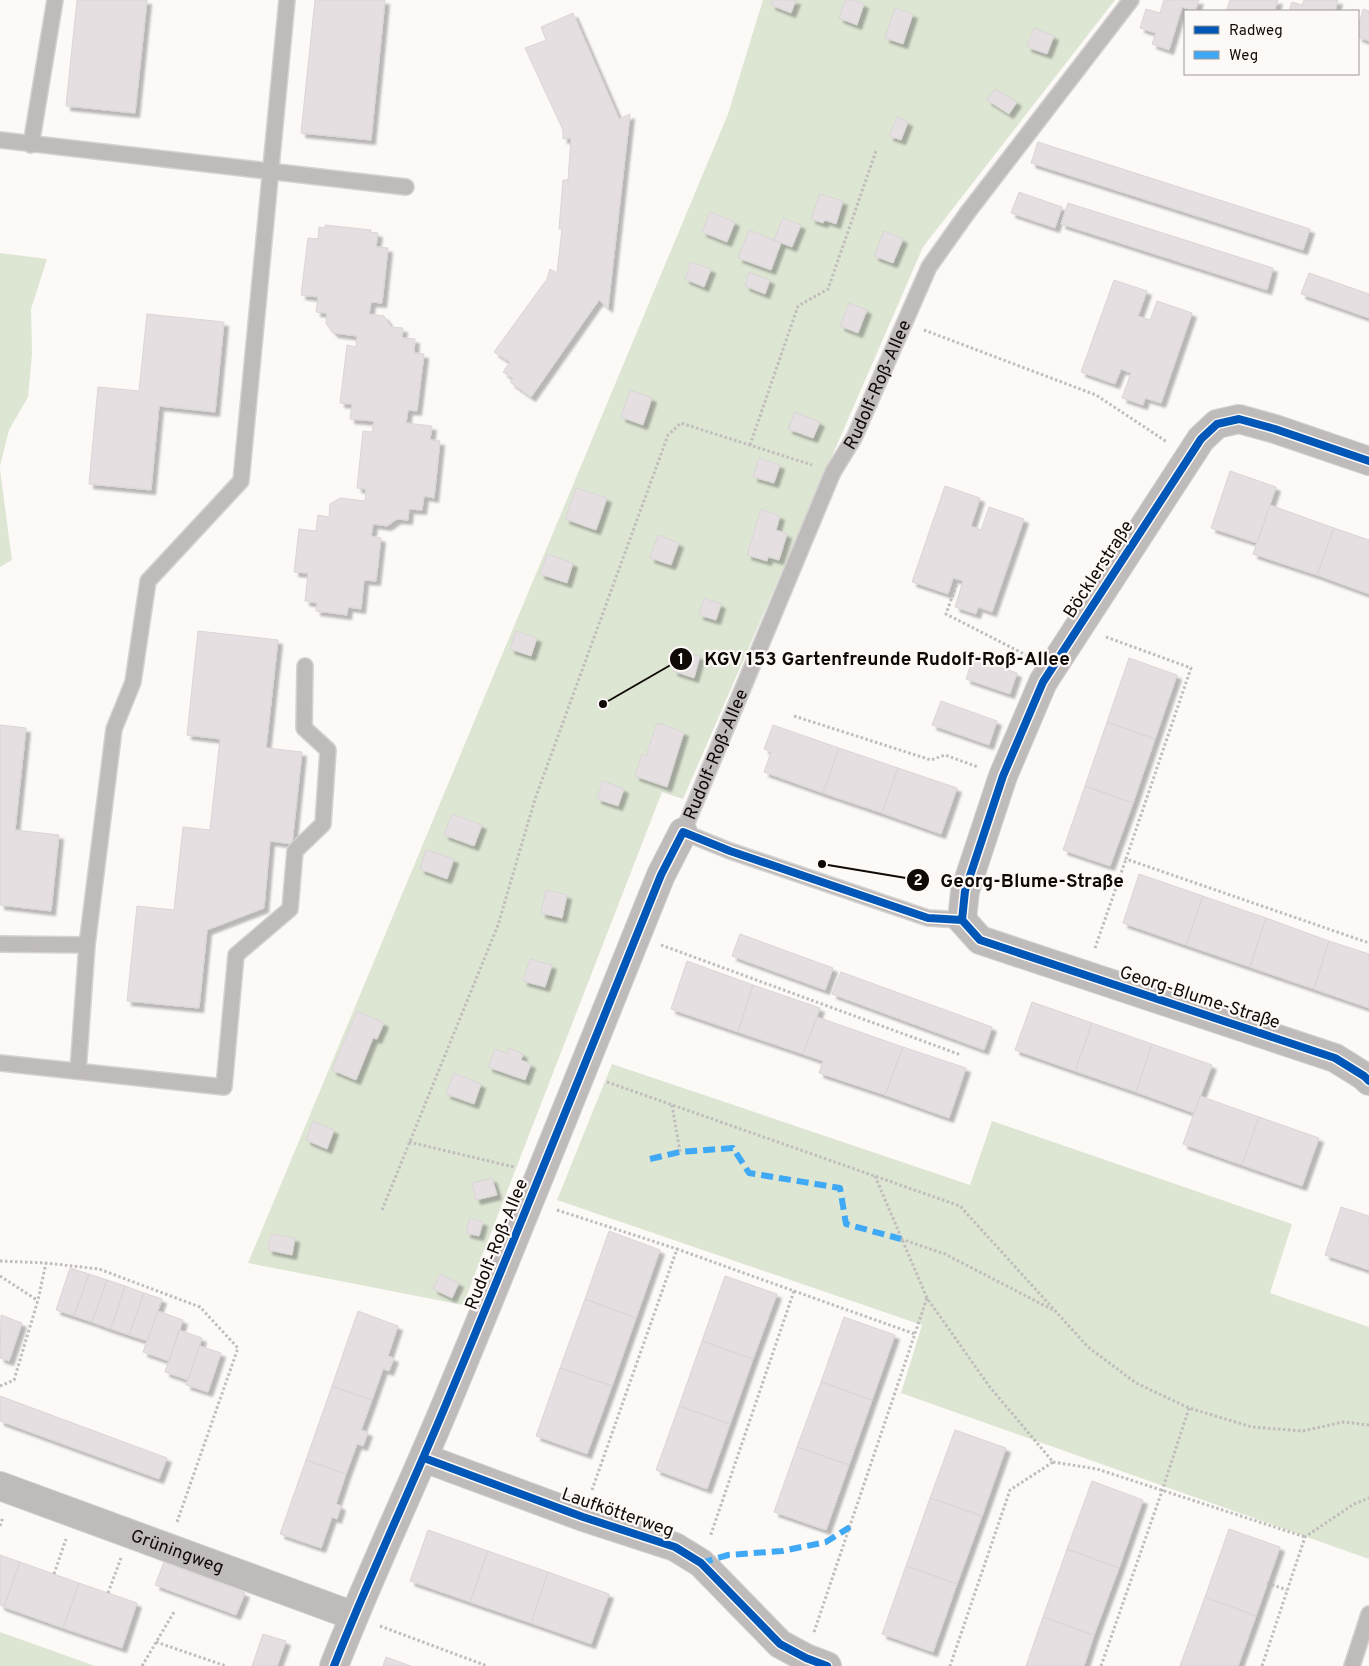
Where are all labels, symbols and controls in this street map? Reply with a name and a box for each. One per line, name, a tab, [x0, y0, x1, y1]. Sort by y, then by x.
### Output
legend	[1184, 10, 1359, 75]
text: Radweg	[1229, 22, 1283, 41]
text: Weg	[1229, 47, 1258, 66]
street label: Rudolf-Roß-Allee	[839, 317, 917, 455]
street label: Böcklerstraße	[1059, 517, 1139, 623]
callout: KGV 153 Gartenfreunde Rudolf-Roß-Allee	[669, 642, 1080, 676]
text: KGV 153 Gartenfreunde Rudolf-Roß-Allee	[704, 648, 1070, 672]
text: 1	[678, 651, 684, 670]
street label: Rudolf-Roß-Allee	[679, 686, 754, 824]
callout: Georg-Blume-Straße	[905, 863, 1134, 897]
text: Georg-Blume-Straße	[940, 870, 1124, 894]
text: 2	[913, 872, 923, 891]
street label: Georg-Blume-Straße	[1116, 962, 1283, 1035]
street label: Rudolf-Roß-Allee	[461, 1176, 534, 1314]
street label: Laufkötterweg	[558, 1483, 677, 1543]
street label: Grüningweg	[127, 1525, 227, 1580]

